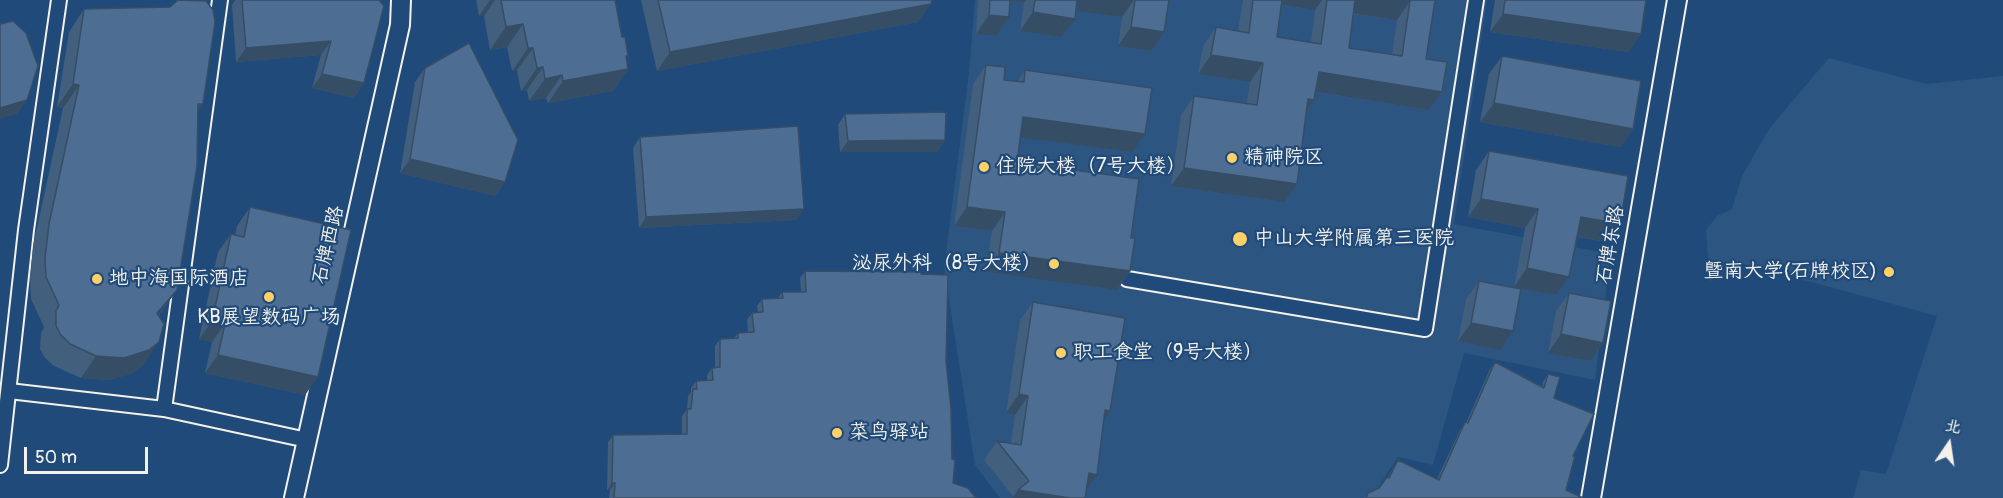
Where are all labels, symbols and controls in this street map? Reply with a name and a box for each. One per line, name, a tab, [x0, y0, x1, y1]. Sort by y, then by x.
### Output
place label: 精神院区	[1244, 146, 1324, 170]
marker: 精神院区	[1225, 151, 1239, 165]
place label: 住院大楼（7号大楼）	[996, 155, 1187, 179]
marker: 住院大楼（7号大楼）	[977, 160, 991, 174]
street label: 石牌西路	[308, 203, 350, 287]
street label: 石牌东路	[1592, 204, 1630, 286]
place label: 中山大学附属第三医院	[1254, 227, 1454, 251]
marker: 中山大学附属第三医院	[1231, 230, 1249, 248]
place label: 泌尿外科（8号大楼）	[852, 252, 1042, 276]
marker: 泌尿外科（8号大楼）	[1047, 257, 1061, 271]
place label: 暨南大学(石牌校区)	[1704, 260, 1877, 284]
marker: 暨南大学(石牌校区)	[1882, 265, 1896, 279]
place label: 地中海国际酒店	[109, 267, 249, 291]
marker: 地中海国际酒店	[90, 272, 104, 286]
marker: KB展望数码广场	[262, 290, 276, 304]
place label: KB展望数码广场	[197, 306, 341, 330]
place label: 职工食堂（9号大楼）	[1073, 341, 1263, 365]
marker: 职工食堂（9号大楼）	[1054, 346, 1068, 360]
north arrow	[1919, 414, 1979, 474]
text: 北	[1943, 415, 1963, 438]
place label: 菜鸟驿站	[849, 421, 929, 445]
marker: 菜鸟驿站	[830, 426, 844, 440]
scale bar	[27, 435, 152, 473]
text: 50 m	[35, 446, 77, 469]

